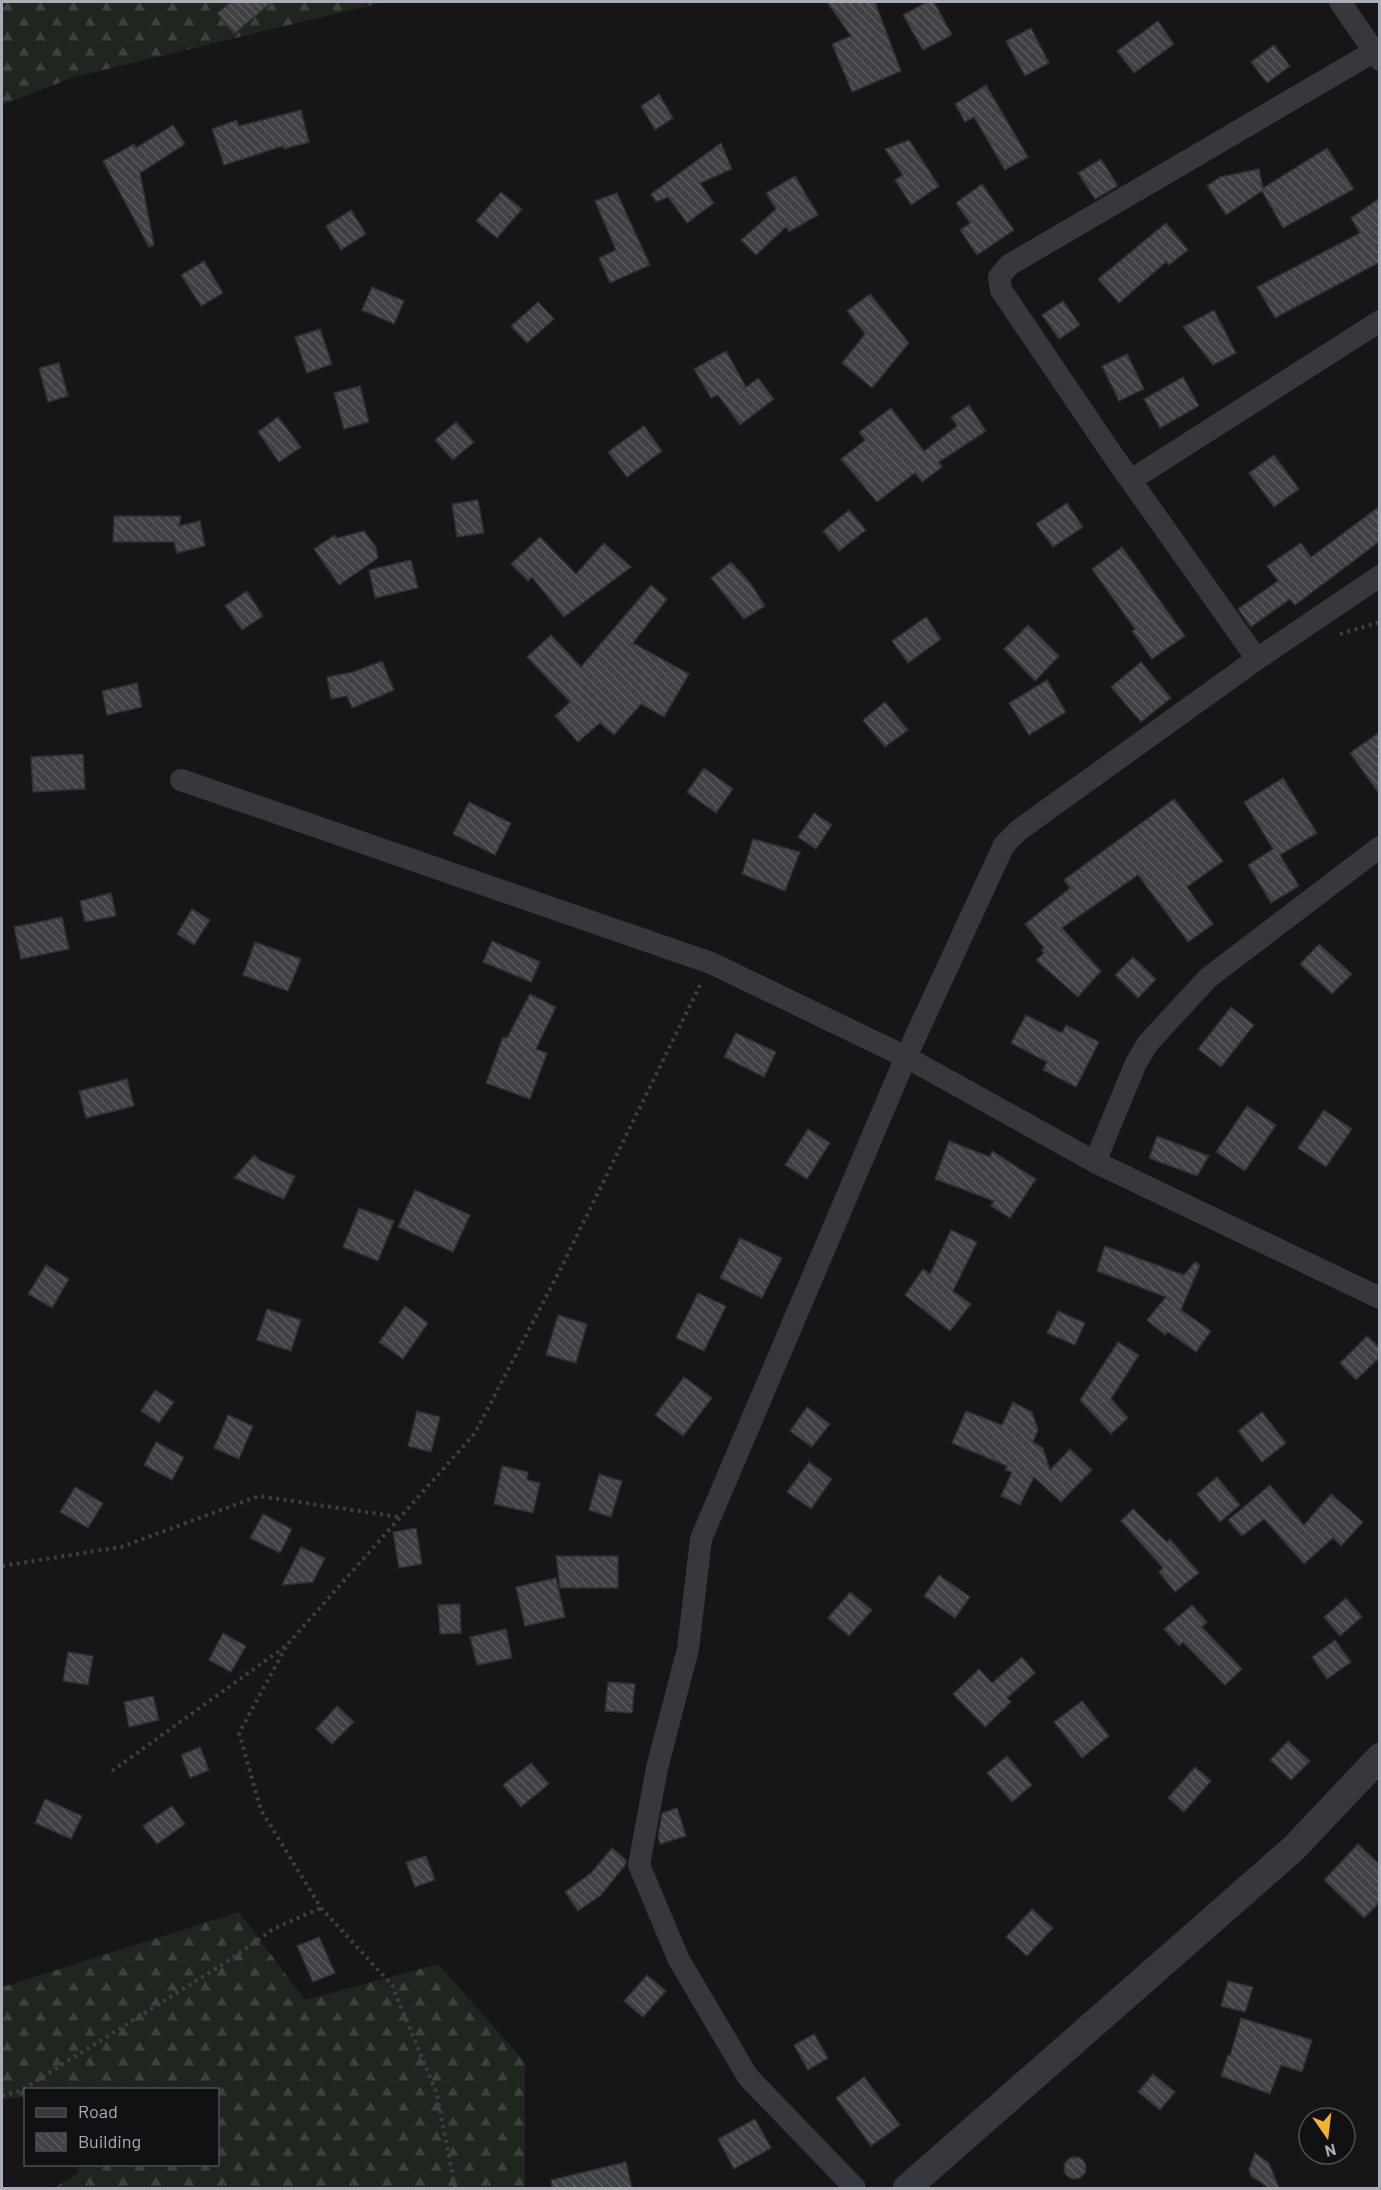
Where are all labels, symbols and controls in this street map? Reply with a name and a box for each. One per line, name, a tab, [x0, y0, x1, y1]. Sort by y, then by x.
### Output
legend	[24, 2088, 219, 2166]
text: Road	[78, 2100, 118, 2122]
north arrow	[1297, 2106, 1357, 2166]
text: Building	[78, 2130, 141, 2152]
text: N	[1323, 2141, 1338, 2162]

